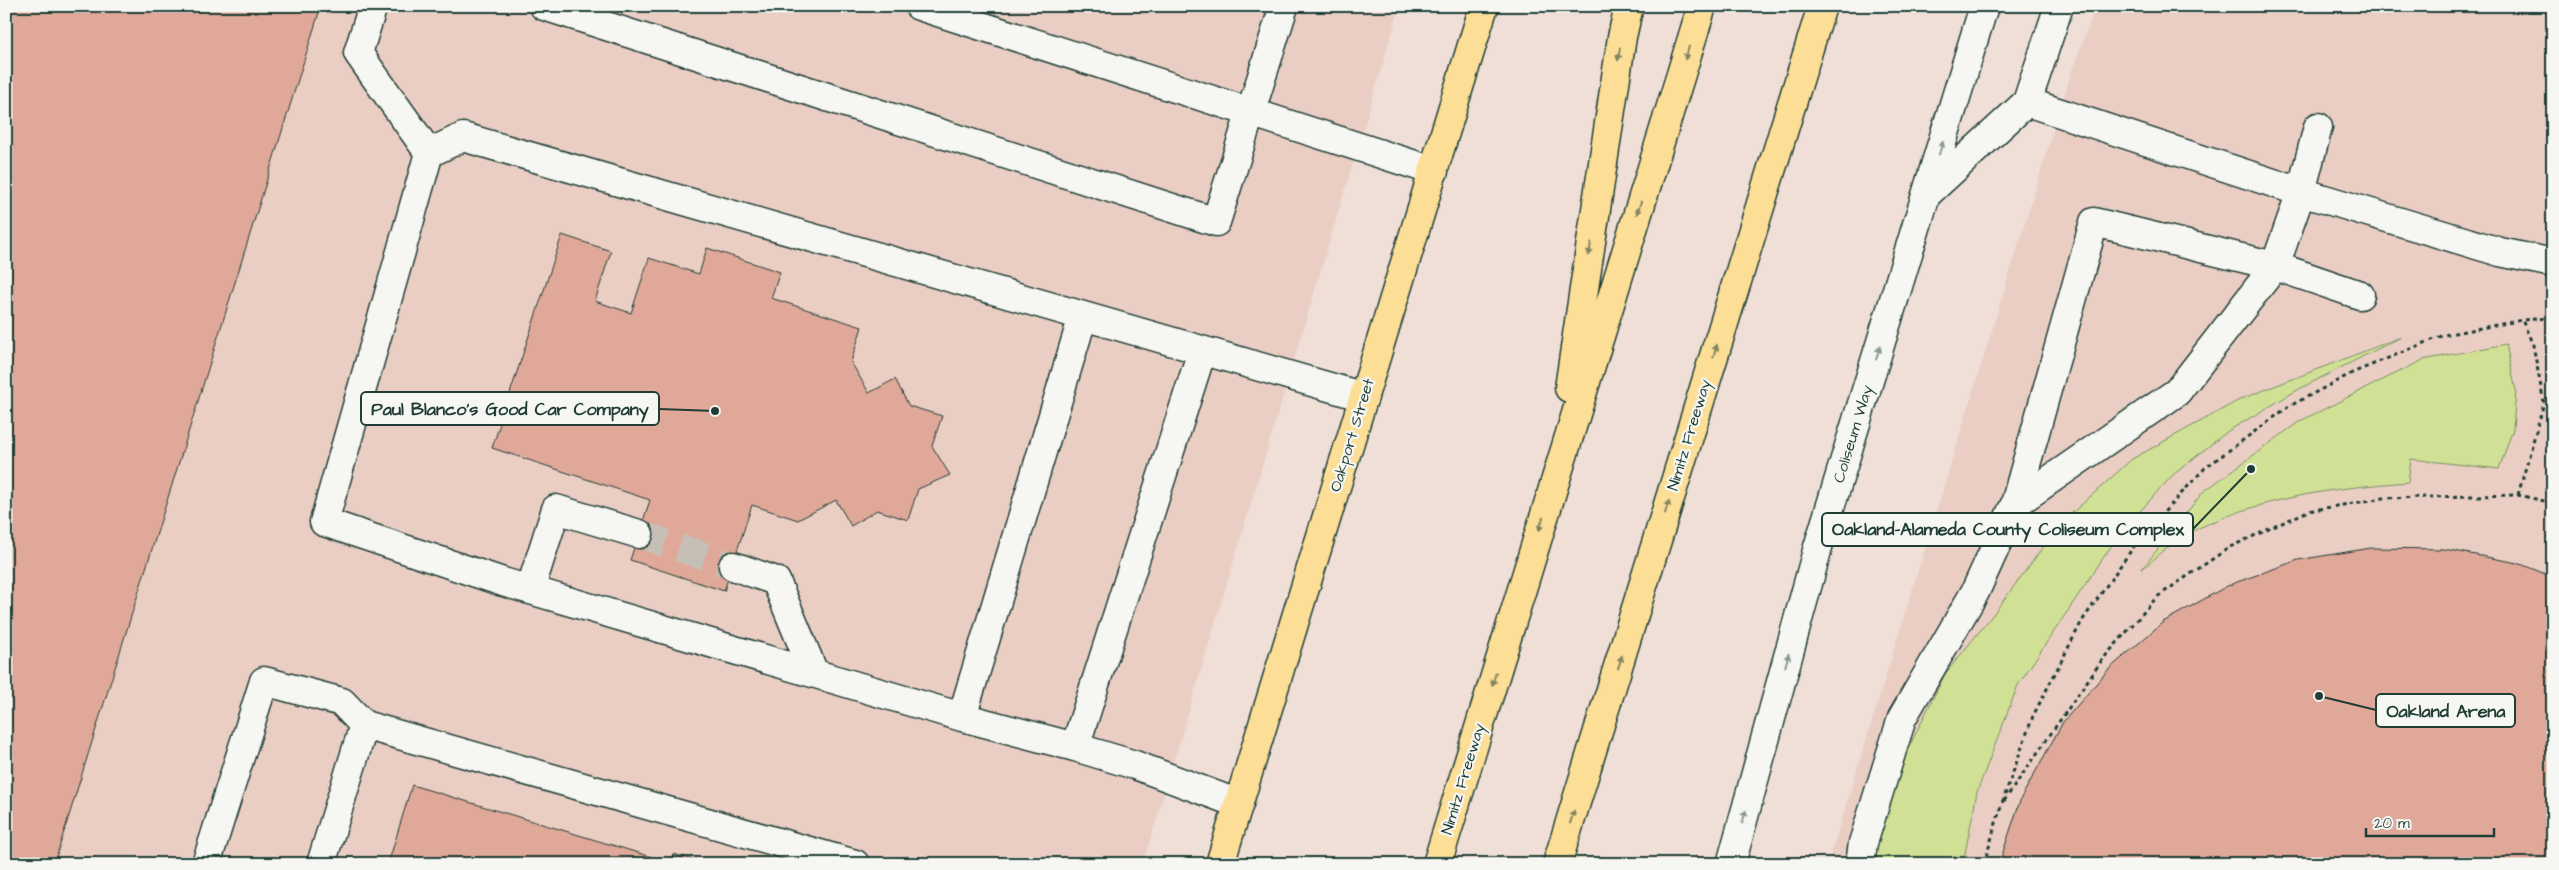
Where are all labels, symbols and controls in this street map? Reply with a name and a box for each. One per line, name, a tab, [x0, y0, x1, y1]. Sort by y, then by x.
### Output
one-way arrow	[1683, 45, 1691, 60]
one-way arrow	[1615, 46, 1623, 62]
one-way arrow	[1937, 140, 1945, 155]
one-way arrow	[1635, 201, 1643, 216]
one-way arrow	[1586, 242, 1594, 258]
one-way arrow	[1712, 344, 1720, 359]
one-way arrow	[1874, 346, 1882, 361]
street label: Oakport Street	[1324, 375, 1380, 494]
street label: Nimitz Freeway	[1662, 376, 1717, 494]
street label: Coliseum Way	[1828, 382, 1879, 486]
callout: Paul Blanco's Good Car Company	[361, 392, 659, 425]
text: Paul Blanco's Good Car Company	[371, 397, 649, 423]
one-way arrow	[1664, 499, 1672, 514]
callout: Oakland-Alameda County Coliseum Complex	[1822, 513, 2193, 546]
one-way arrow	[1537, 517, 1545, 532]
text: Oakland-Alameda County Coliseum Complex	[1832, 517, 2184, 543]
one-way arrow	[1783, 652, 1791, 668]
one-way arrow	[1616, 654, 1624, 669]
one-way arrow	[1489, 672, 1497, 687]
callout: Oakland Arena	[2376, 694, 2515, 727]
text: Oakland Arena	[2386, 699, 2506, 724]
street label: Nimitz Freeway	[1436, 720, 1491, 838]
scale bar	[2366, 805, 2494, 837]
one-way arrow	[1740, 809, 1748, 824]
one-way arrow	[1568, 810, 1576, 825]
text: 20 m	[2374, 813, 2410, 834]

